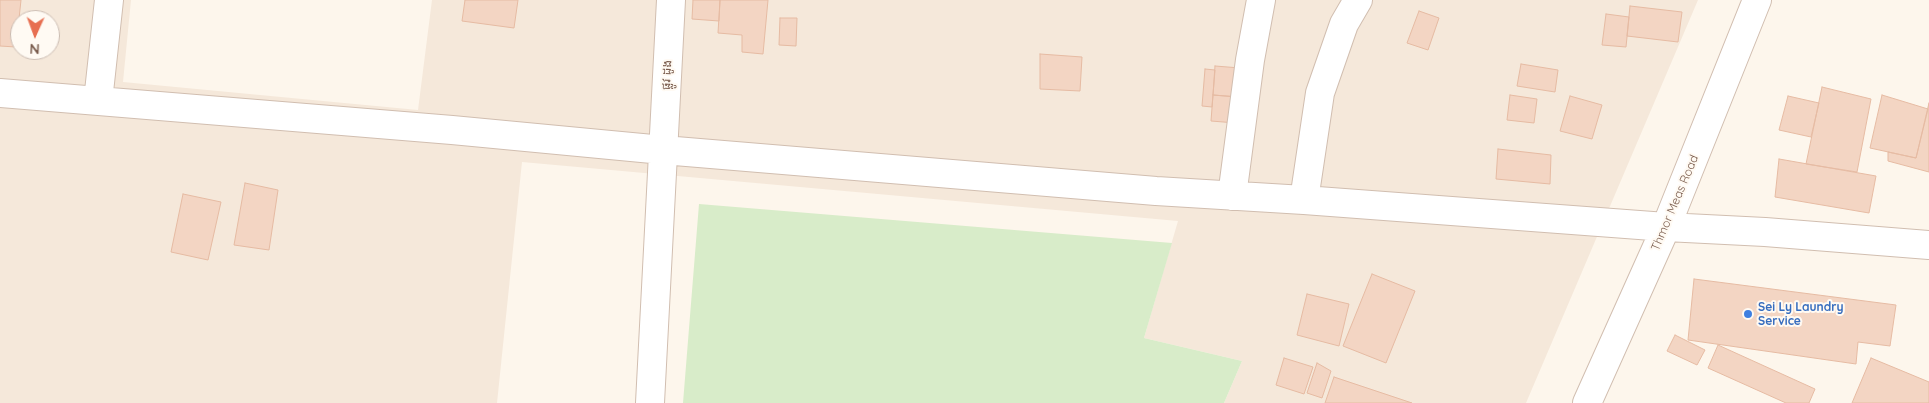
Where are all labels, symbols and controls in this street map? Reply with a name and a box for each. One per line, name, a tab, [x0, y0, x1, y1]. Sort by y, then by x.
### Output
north arrow	[10, 10, 60, 60]
text: N	[29, 40, 40, 58]
street label: ផ្លូវ ដូង	[659, 60, 675, 90]
street label: Thmor Meas Road	[1648, 153, 1702, 253]
place label: Sei Ly Laundry Service	[1758, 300, 1843, 328]
marker: Sei Ly Laundry Service	[1742, 308, 1754, 320]

